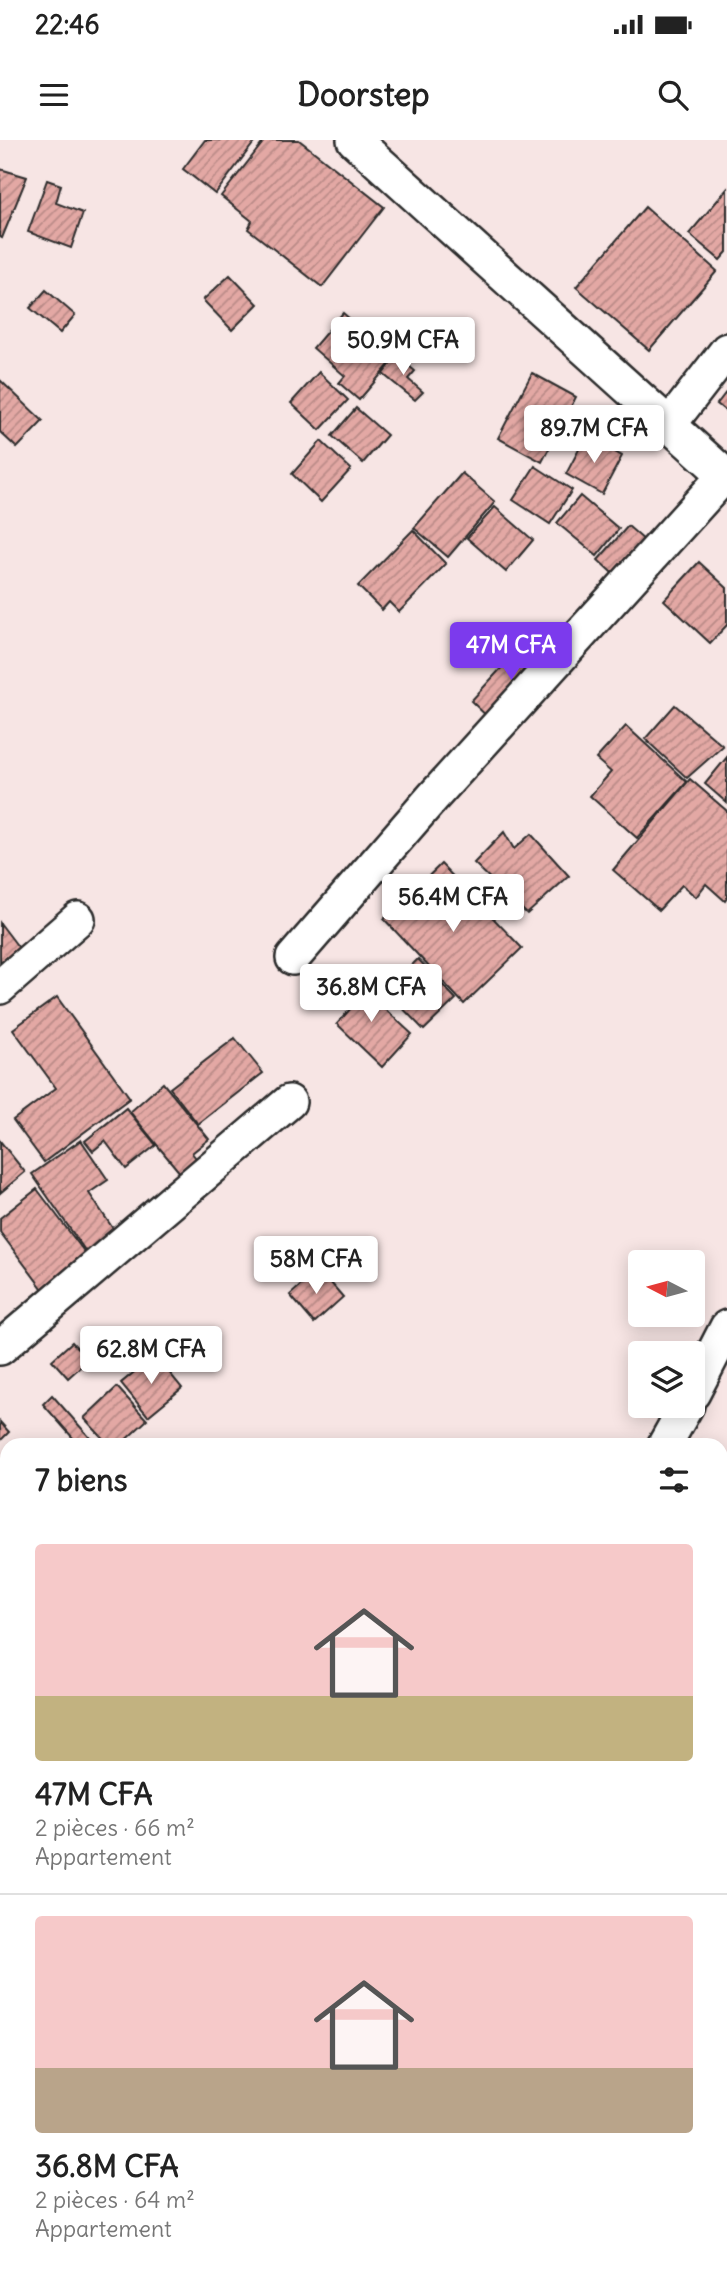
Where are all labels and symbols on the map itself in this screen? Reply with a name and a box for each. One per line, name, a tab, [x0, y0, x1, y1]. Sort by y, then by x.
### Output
pin: 50.9M CFA	[323, 317, 483, 377]
pin: 89.7M CFA	[514, 406, 674, 465]
pin: 47M CFA	[446, 622, 576, 682]
pin: 56.4M CFA	[373, 874, 533, 934]
pin: 36.8M CFA	[291, 964, 451, 1024]
pin: 58M CFA	[251, 1236, 381, 1296]
north arrow	[628, 1250, 705, 1326]
pin: 62.8M CFA	[71, 1326, 231, 1386]

